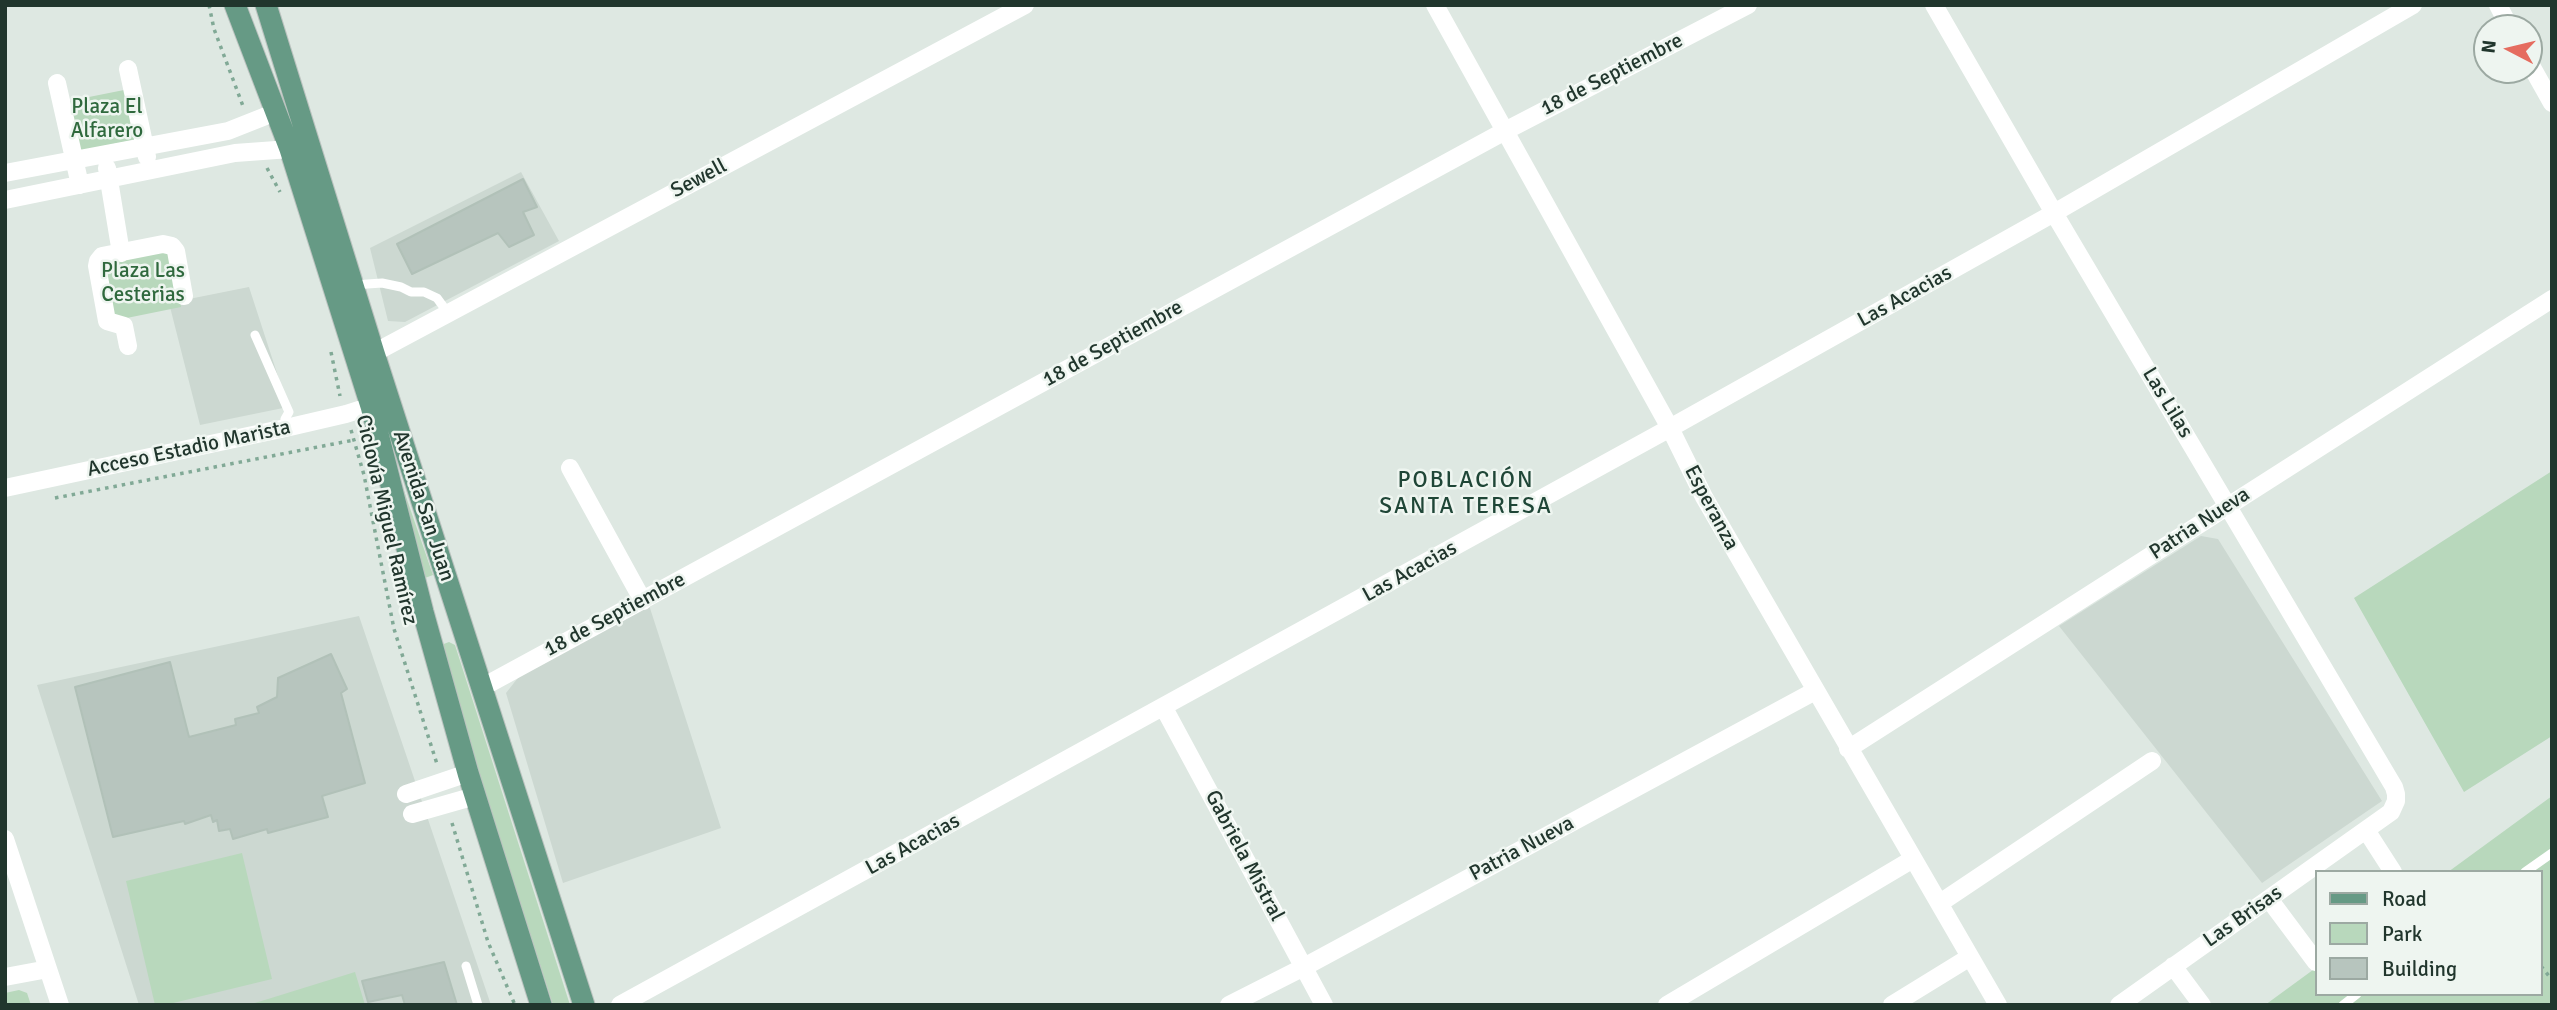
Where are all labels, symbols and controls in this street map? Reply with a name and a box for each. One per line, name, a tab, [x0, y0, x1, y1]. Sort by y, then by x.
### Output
north arrow	[2473, 14, 2543, 84]
street label: 18 de Septiembre	[1537, 28, 1687, 122]
text: N	[2476, 39, 2502, 55]
park label: Plaza El Alfarero	[71, 94, 143, 144]
street label: Sewell	[667, 154, 731, 204]
park label: Plaza Las Cesterias	[101, 258, 185, 308]
street label: Las Acacias	[1853, 261, 1957, 333]
street label: 18 de Septiembre	[1039, 295, 1187, 393]
street label: Las Lilas	[2136, 363, 2198, 443]
street label: Ciclovía Miguel Ramírez	[350, 413, 422, 627]
street label: Acceso Estadio Marista	[85, 415, 293, 483]
street label: Avenida San Juan	[387, 427, 459, 585]
street label: Esperanza	[1678, 461, 1744, 555]
district label: POBLACIÓN SANTA TERESA	[1381, 467, 1551, 521]
street label: Patria Nueva	[2145, 482, 2255, 566]
street label: Las Acacias	[1358, 536, 1462, 608]
street label: 18 de Septiembre	[540, 567, 690, 663]
street label: Gabriela Mistral	[1199, 786, 1289, 926]
street label: Las Acacias	[861, 809, 965, 881]
street label: Patria Nueva	[1466, 811, 1578, 887]
legend	[2316, 870, 2543, 996]
street label: Las Brisas	[2199, 881, 2287, 953]
text: Road	[2382, 886, 2427, 912]
text: Park	[2382, 921, 2422, 947]
text: Building	[2382, 956, 2457, 982]

